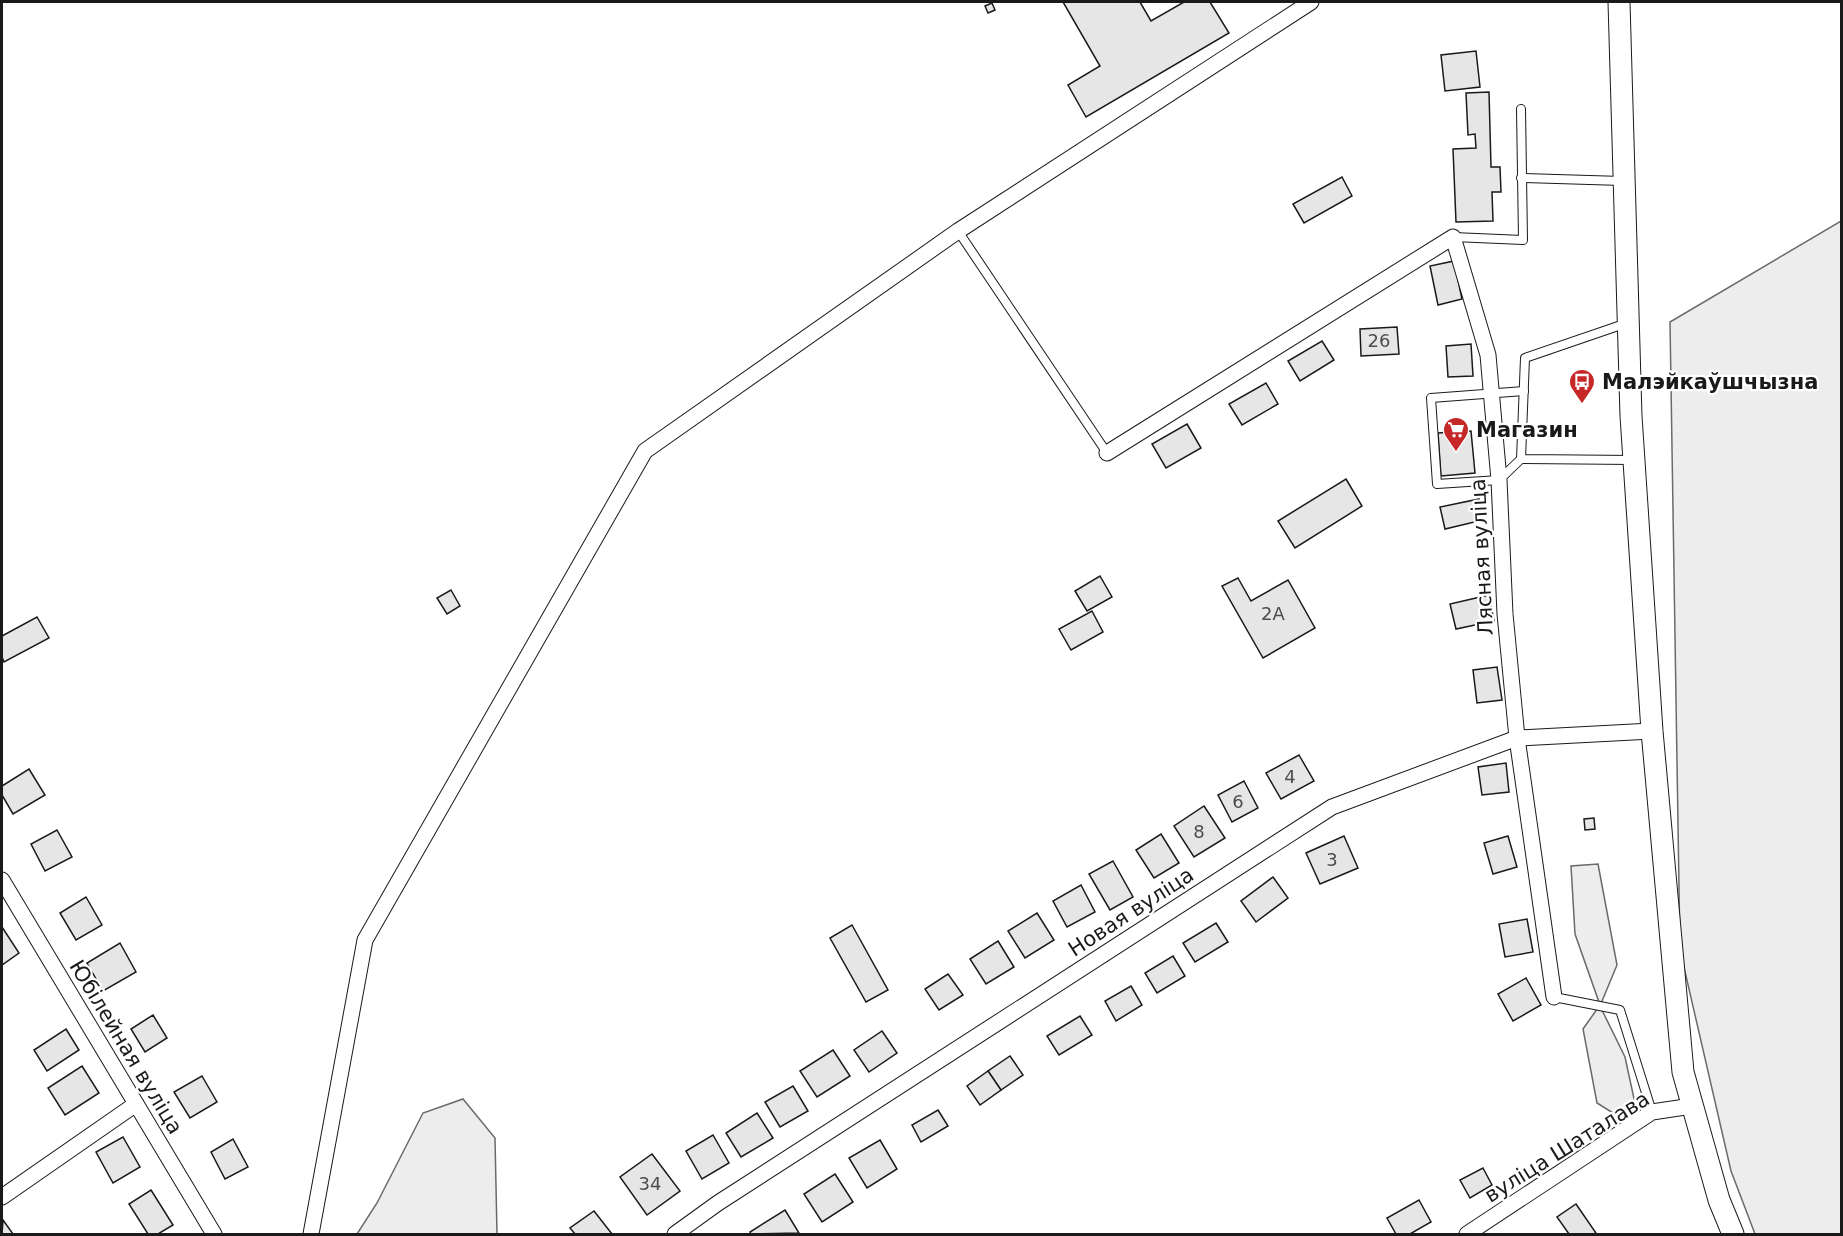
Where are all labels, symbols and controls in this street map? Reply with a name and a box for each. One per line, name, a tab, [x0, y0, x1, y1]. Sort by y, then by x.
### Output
house number: 26	[1368, 330, 1390, 351]
bus stop icon: Малэйкаўшчызна	[1567, 367, 1597, 405]
place label: Малэйкаўшчызна	[1602, 370, 1818, 394]
supermarket icon: Магазин	[1441, 415, 1471, 453]
place label: Магазин	[1476, 418, 1578, 442]
street label: Лясная вуліца	[1466, 478, 1498, 636]
house number: 2А	[1261, 603, 1286, 624]
house number: 4	[1284, 766, 1296, 787]
house number: 6	[1232, 791, 1244, 812]
house number: 8	[1193, 821, 1205, 842]
house number: 3	[1326, 849, 1338, 870]
street label: Новая вуліца	[1064, 863, 1198, 961]
street label: Юбілейная вуліца	[65, 956, 187, 1138]
street label: вуліца Шаталава	[1480, 1087, 1654, 1207]
house number: 34	[639, 1173, 661, 1194]

